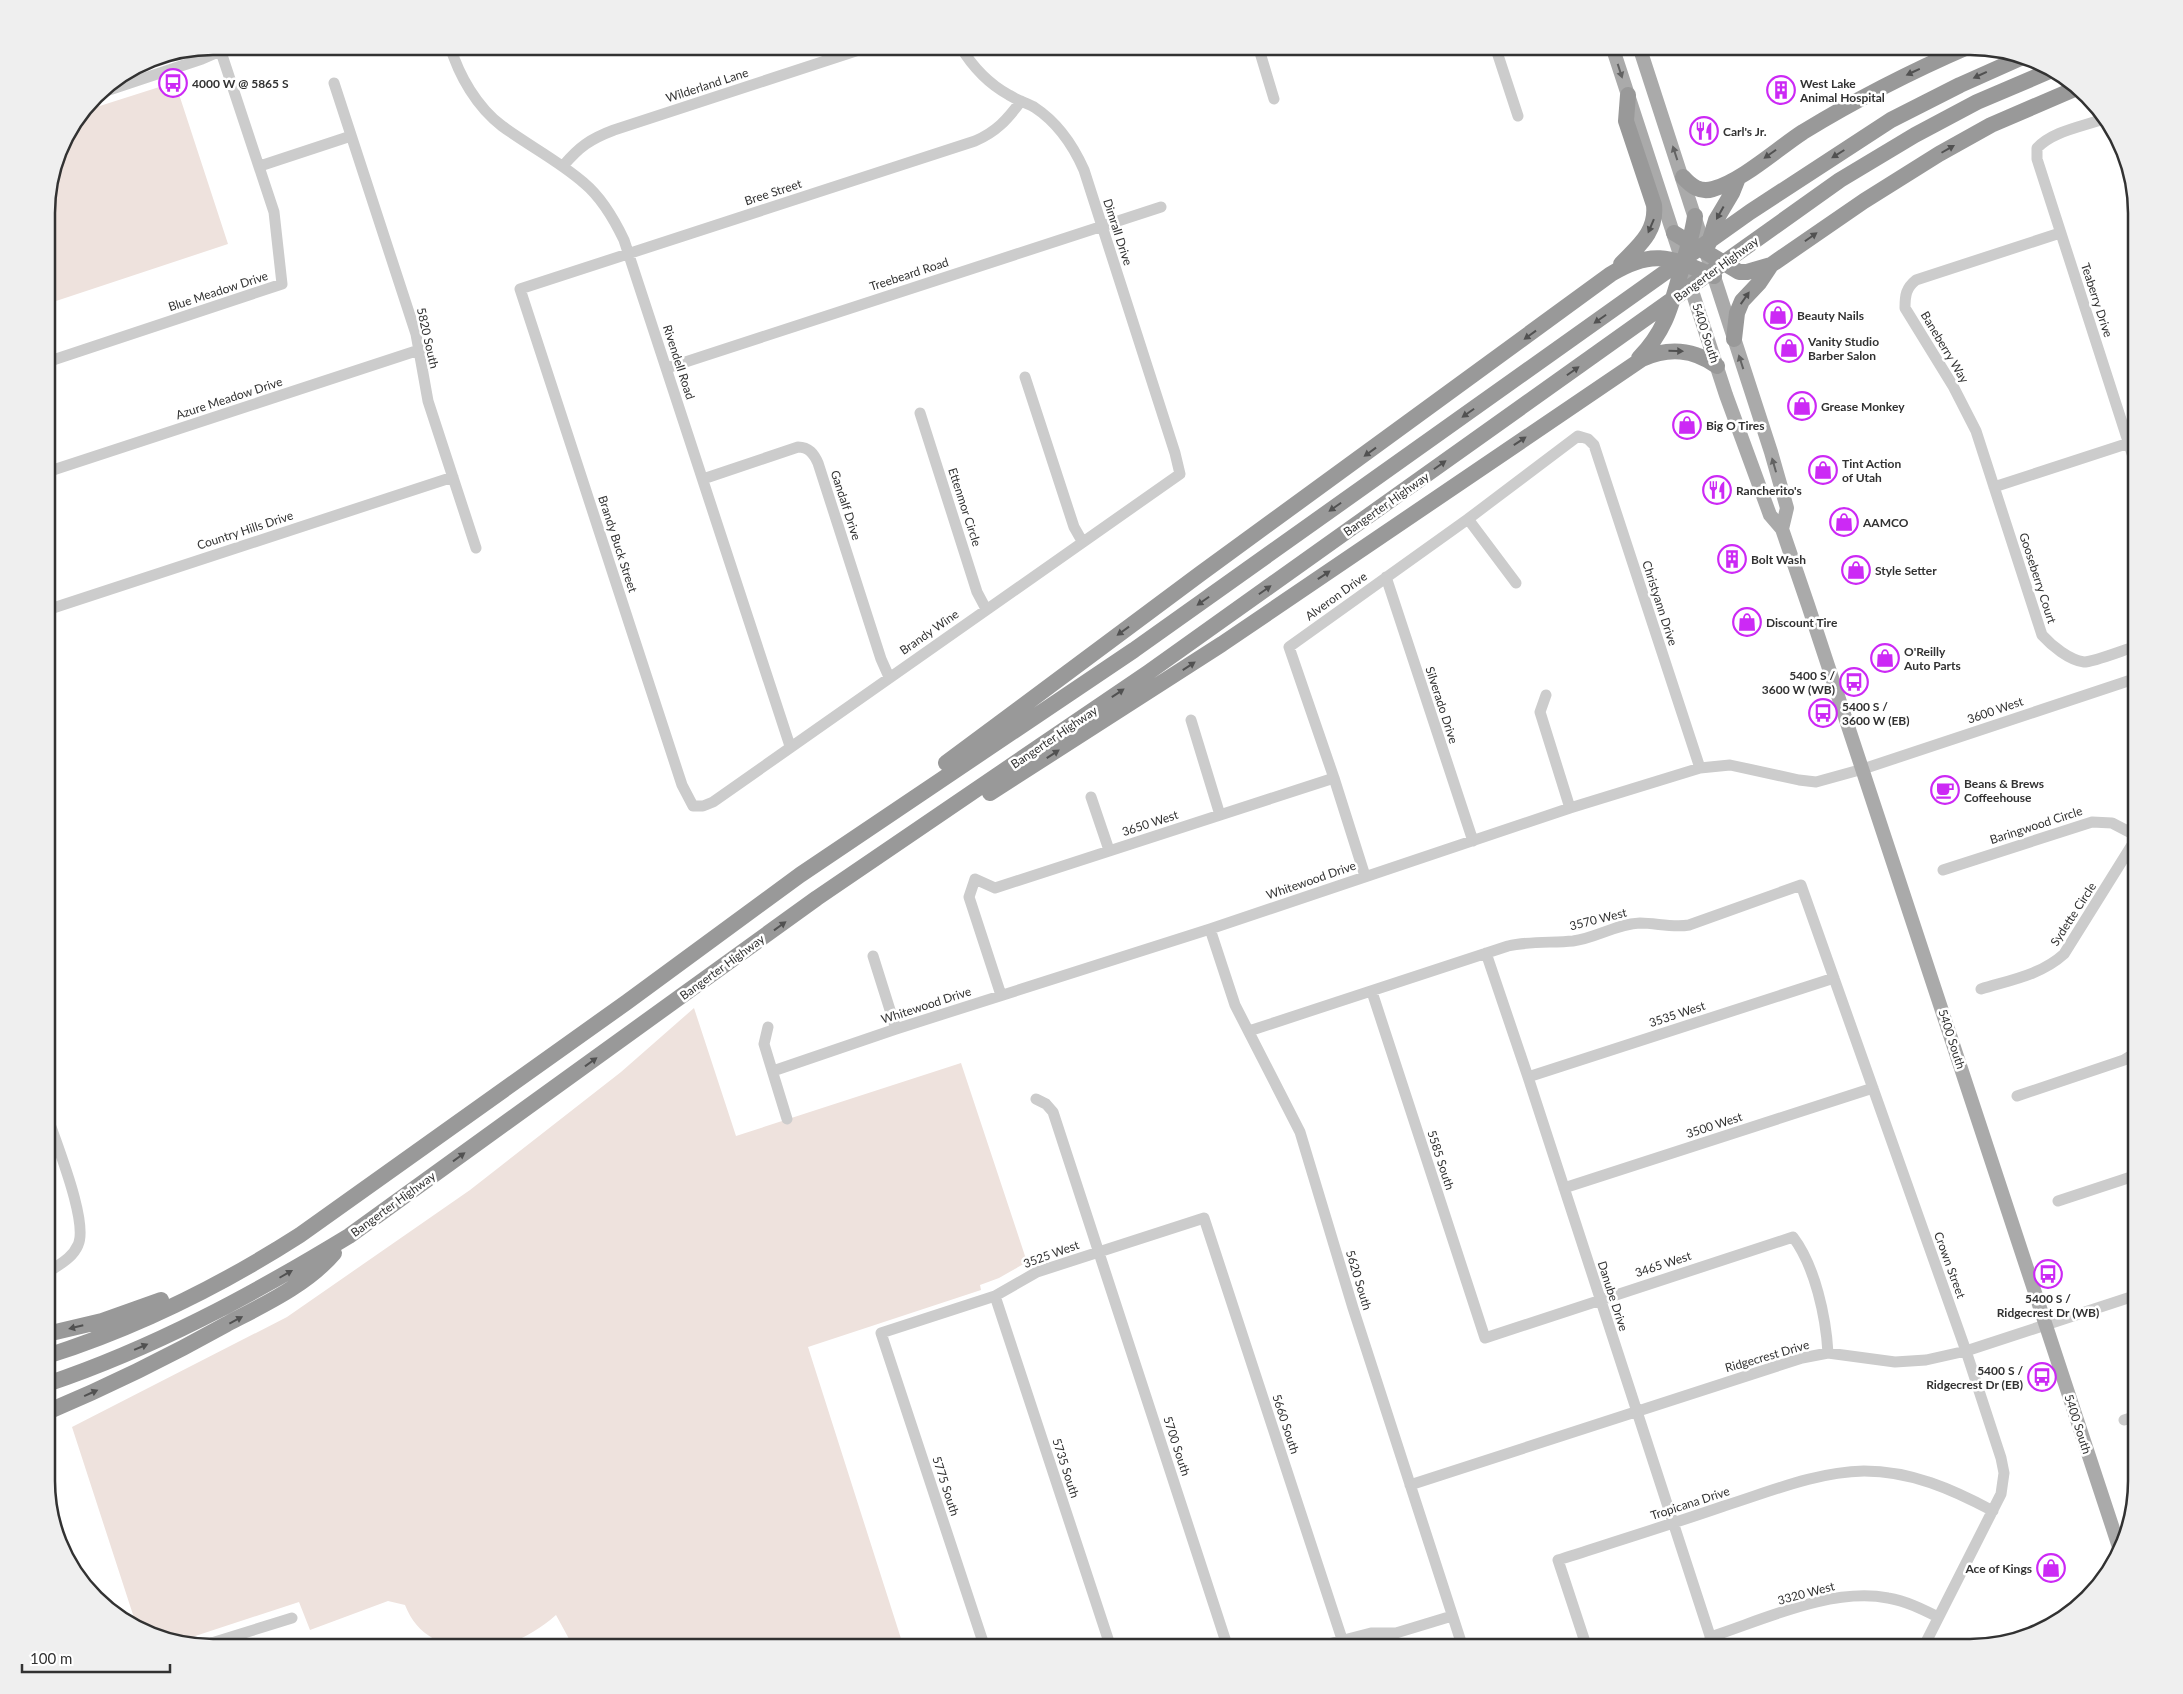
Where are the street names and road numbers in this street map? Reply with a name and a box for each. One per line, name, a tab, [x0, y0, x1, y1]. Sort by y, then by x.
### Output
street label: Wilderland Lane	[664, 65, 750, 105]
street label: Bree Street	[743, 176, 804, 208]
street label: Dimrall Drive	[1100, 197, 1136, 267]
street label: Bangerter Highway	[1671, 233, 1762, 305]
street label: Treebeard Road	[868, 254, 950, 294]
street label: Teaberry Drive	[2078, 261, 2116, 339]
street label: Blue Meadow Drive	[166, 268, 270, 314]
street label: 5400 South	[1689, 301, 1723, 365]
street label: 5820 South	[414, 306, 442, 370]
street label: Baneberry Way	[1918, 308, 1973, 386]
street label: Rivendell Road	[660, 323, 698, 401]
street label: Azure Meadow Drive	[174, 374, 284, 422]
street label: Ettenmor Circle	[945, 466, 985, 548]
street label: Gandalf Drive	[828, 468, 864, 542]
street label: Bangerter Highway	[1340, 468, 1432, 539]
street label: Brandy Buck Street	[595, 494, 641, 595]
street label: Country Hills Drive	[195, 507, 295, 553]
street label: Gooseberry Court	[2016, 531, 2060, 626]
street label: Christyann Drive	[1639, 559, 1681, 647]
street label: Alveron Drive	[1302, 569, 1370, 623]
street label: Brandy Wine	[897, 606, 961, 658]
street label: Silverado Drive	[1423, 665, 1461, 745]
street label: 3600 West	[1965, 693, 2026, 727]
street label: Bangerter Highway	[1008, 702, 1101, 772]
street label: Baringwood Circle	[1988, 803, 2084, 847]
street label: 3650 West	[1120, 807, 1181, 839]
street label: Whitewood Drive	[1264, 858, 1358, 902]
street label: Sydette Circle	[2047, 879, 2099, 949]
street label: 3570 West	[1568, 904, 1629, 933]
street label: Bangerter Highway	[677, 931, 768, 1003]
street label: Whitewood Drive	[879, 983, 973, 1027]
street label: 3535 West	[1647, 998, 1708, 1030]
street label: 5400 South	[1935, 1007, 1969, 1071]
street label: 3500 West	[1684, 1109, 1745, 1141]
street label: 5585 South	[1424, 1128, 1458, 1192]
street label: Bangerter Highway	[348, 1168, 439, 1240]
street label: Crown Street	[1931, 1230, 1969, 1301]
street label: 3525 West	[1021, 1237, 1082, 1271]
street label: 5620 South	[1343, 1248, 1375, 1312]
street label: 3465 West	[1633, 1248, 1694, 1280]
street label: Danube Drive	[1595, 1259, 1631, 1333]
street label: Ridgecrest Drive	[1723, 1337, 1811, 1375]
street label: 5660 South	[1269, 1392, 1303, 1456]
street label: 5400 South	[2061, 1392, 2095, 1456]
street label: 5700 South	[1160, 1414, 1194, 1478]
street label: 5735 South	[1049, 1436, 1083, 1500]
street label: 5775 South	[929, 1454, 963, 1518]
street label: Tropicana Drive	[1649, 1483, 1731, 1523]
street label: 3320 West	[1776, 1578, 1837, 1608]

